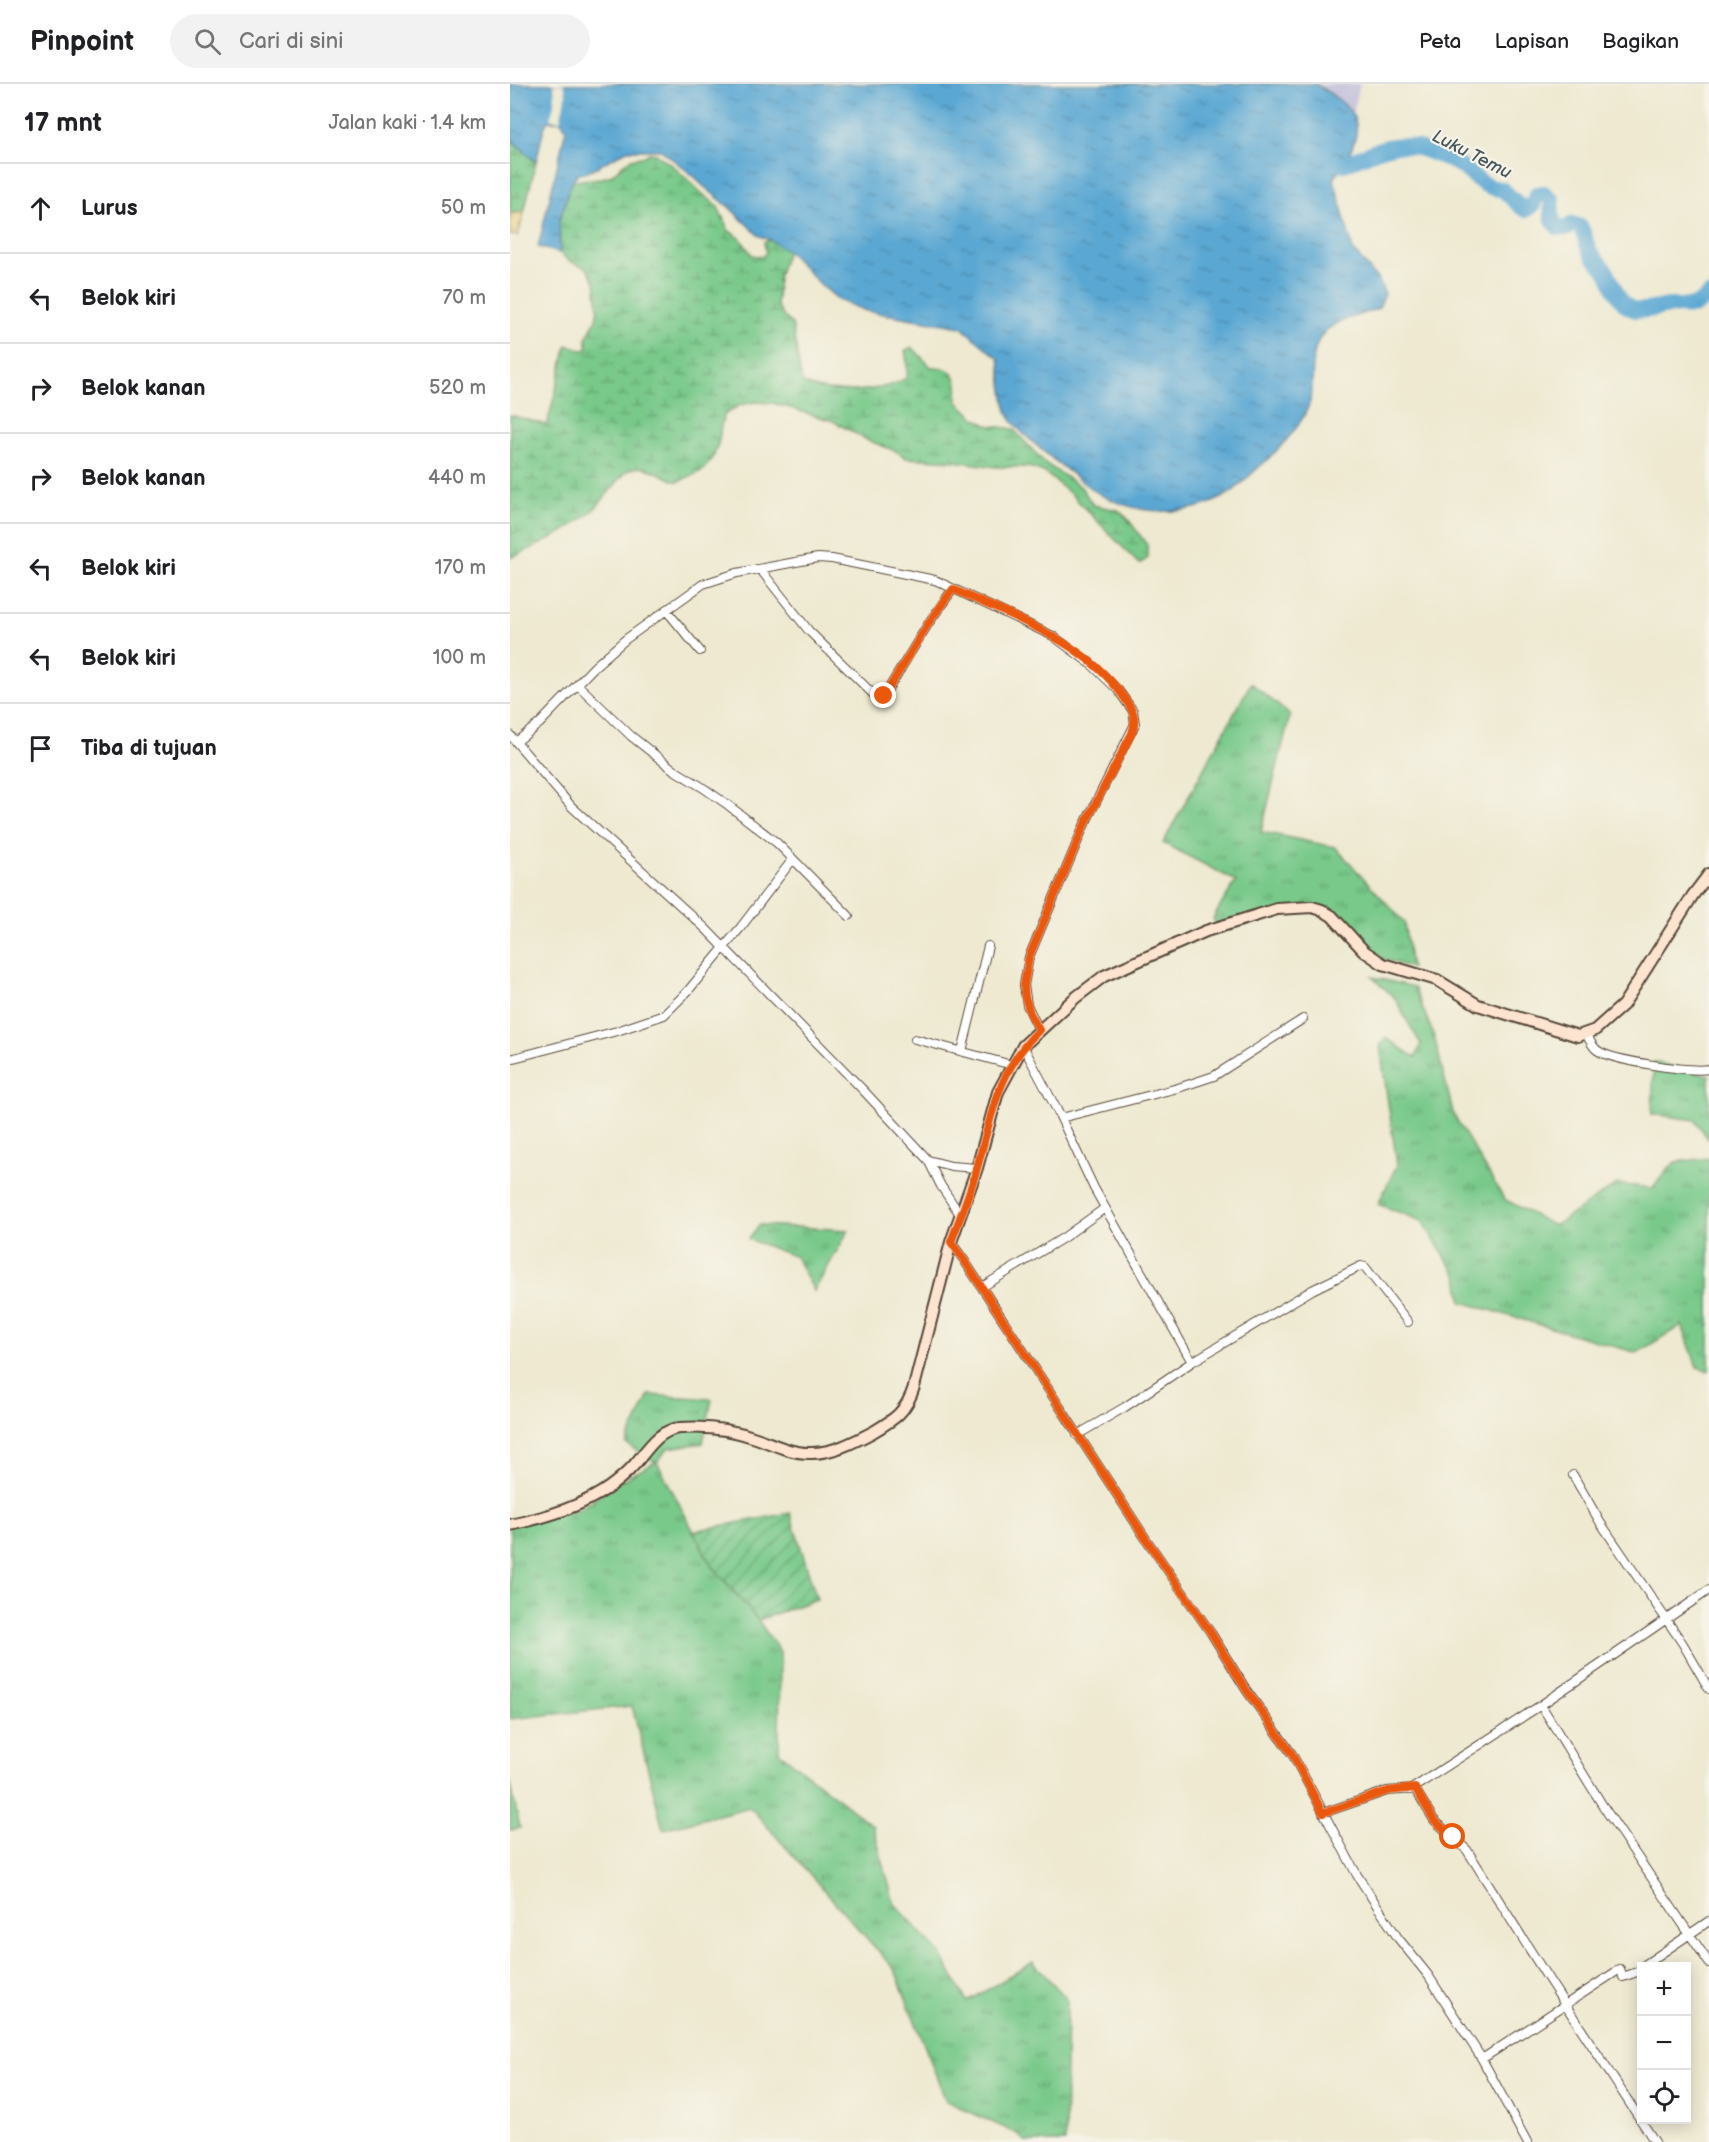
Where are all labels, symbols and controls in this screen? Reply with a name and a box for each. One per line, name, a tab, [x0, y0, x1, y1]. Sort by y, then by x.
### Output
search box	[170, 14, 590, 68]
text: Pinpoint	[30, 25, 134, 58]
icon: search	[191, 25, 224, 58]
text: Cari di sini	[239, 28, 343, 55]
text: Peta	[1419, 29, 1461, 54]
text: Lapisan	[1494, 29, 1569, 54]
text: Bagikan	[1602, 29, 1679, 54]
text: 17 mnt	[24, 108, 102, 139]
text: Jalan kaki · 1.4 km	[328, 111, 486, 135]
water label: Luku Temu	[1429, 126, 1515, 183]
icon: ahead	[24, 192, 57, 225]
text: Lurus	[81, 195, 137, 222]
text: 50 m	[441, 196, 486, 220]
icon: left	[24, 282, 57, 315]
text: Belok kiri	[81, 285, 176, 312]
text: 70 m	[442, 286, 486, 310]
icon: right	[24, 372, 57, 405]
text: Belok kanan	[81, 375, 206, 402]
text: 520 m	[429, 376, 486, 400]
icon: right	[24, 462, 57, 495]
text: Belok kanan	[81, 465, 206, 492]
text: 440 m	[428, 466, 486, 490]
icon: left	[24, 552, 57, 585]
text: Belok kiri	[81, 555, 176, 582]
text: 170 m	[435, 556, 486, 580]
icon: left	[24, 642, 57, 675]
text: Belok kiri	[81, 645, 176, 672]
text: 100 m	[433, 646, 486, 670]
route end	[870, 682, 896, 708]
icon: arrive	[24, 732, 57, 765]
text: Tiba di tujuan	[81, 735, 217, 762]
route start	[1439, 1823, 1465, 1849]
map controls	[1637, 1962, 1691, 2124]
button: +	[1637, 1962, 1691, 2016]
button: −	[1637, 2016, 1691, 2070]
button: locate	[1637, 2070, 1691, 2124]

